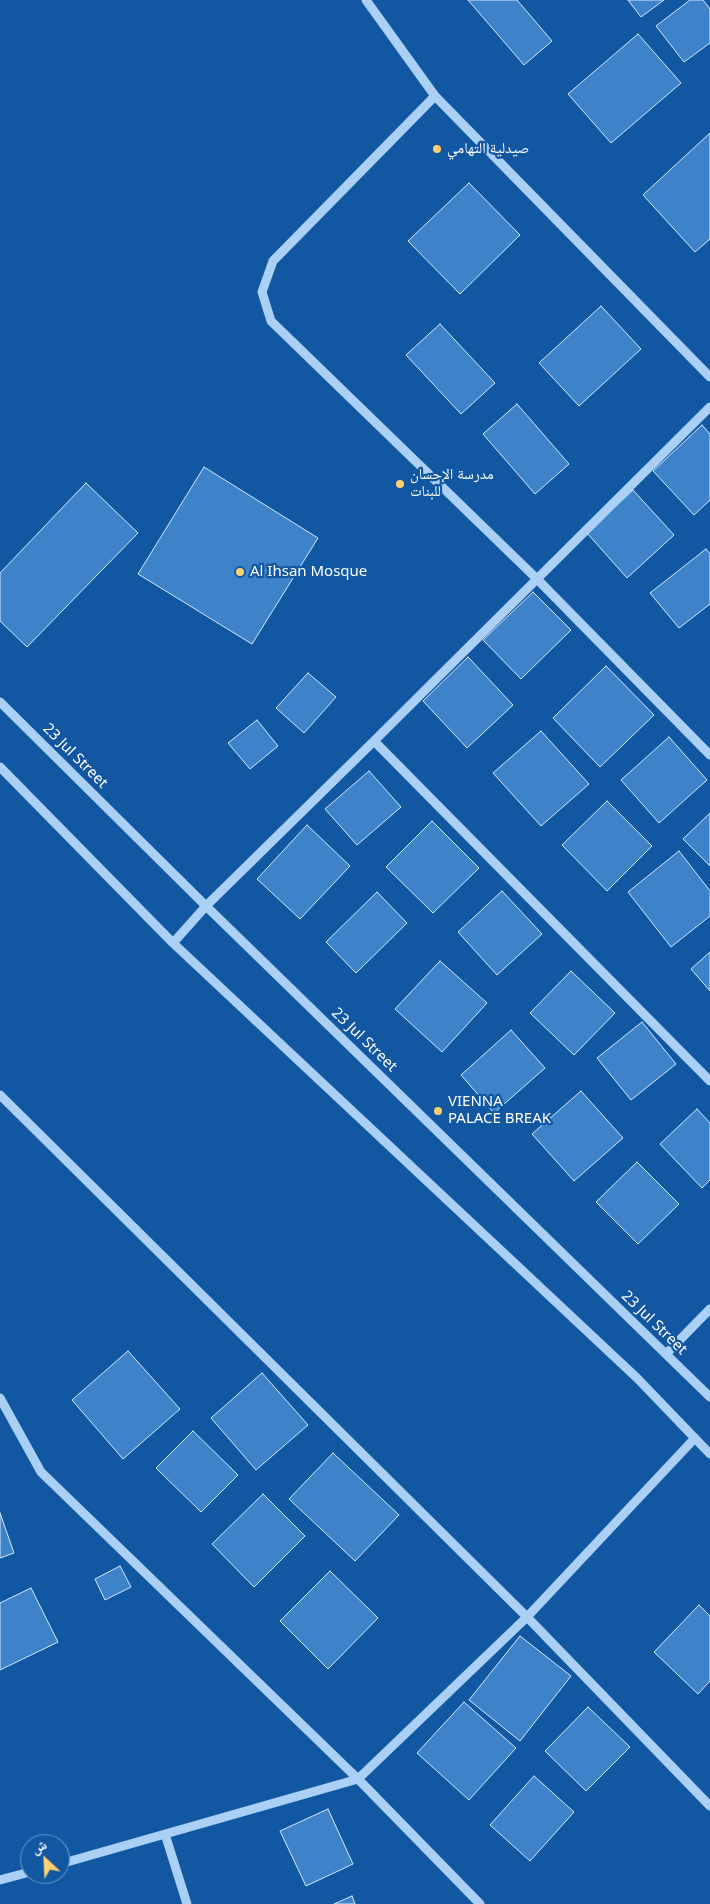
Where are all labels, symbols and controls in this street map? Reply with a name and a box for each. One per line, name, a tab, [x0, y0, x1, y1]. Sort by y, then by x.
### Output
place label: صيدلية التهامي	[447, 140, 529, 158]
marker: صيدلية التهامي	[431, 143, 443, 155]
place label: مدرسة الإحسان للبنات	[410, 466, 494, 501]
marker: مدرسة الإحسان للبنات	[394, 478, 406, 490]
place label: Al Ihsan Mosque	[250, 563, 367, 581]
marker: Al Ihsan Mosque	[234, 566, 246, 578]
street label: 23 Jul Street	[39, 720, 111, 792]
street label: 23 Jul Street	[328, 1004, 400, 1076]
place label: VIENNA PALACE BREAK	[448, 1093, 551, 1128]
marker: VIENNA PALACE BREAK	[432, 1105, 444, 1117]
street label: 23 Jul Street	[618, 1287, 690, 1359]
north arrow	[20, 1834, 70, 1884]
text: ش	[28, 1834, 50, 1858]

